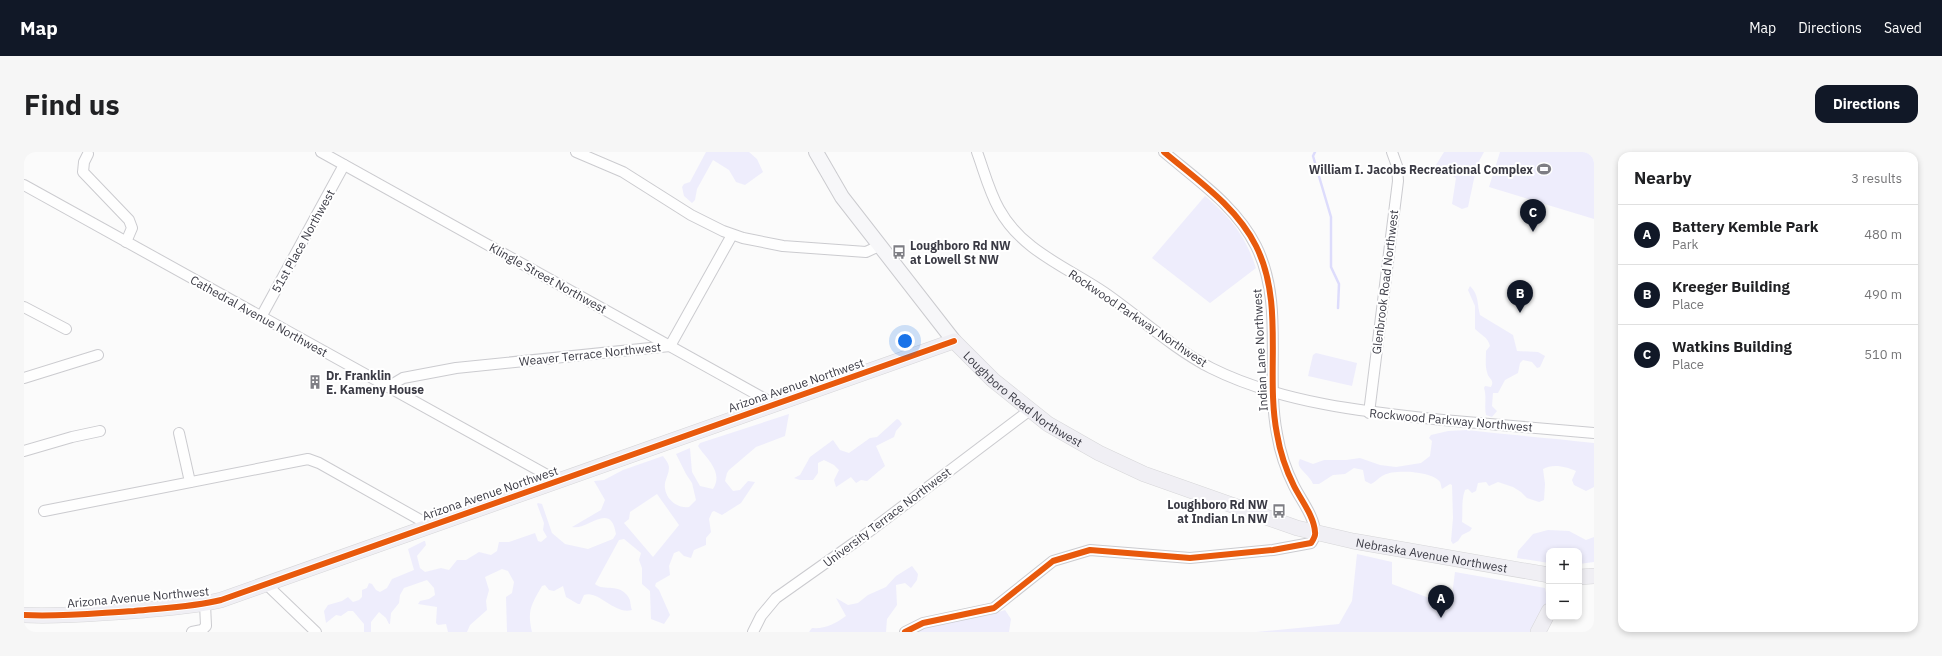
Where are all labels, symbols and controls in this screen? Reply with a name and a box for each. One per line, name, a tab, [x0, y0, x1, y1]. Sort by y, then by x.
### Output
text: Map	[20, 16, 58, 40]
text: Map	[1749, 19, 1776, 37]
text: Directions	[1798, 19, 1862, 37]
text: Saved	[1884, 19, 1922, 37]
button: Directions	[1815, 85, 1918, 123]
text: Find us	[24, 86, 120, 123]
sports icon: William I. Jacobs Recreational Complex	[1536, 161, 1552, 177]
place label: William I. Jacobs Recreational Complex	[1309, 162, 1533, 177]
text: Nearby	[1634, 167, 1692, 189]
text: 3 results	[1851, 170, 1902, 187]
street label: 51st Place Northwest	[268, 187, 338, 295]
pin: C	[1520, 199, 1546, 232]
street label: Glenbrook Road Northwest	[1369, 209, 1401, 355]
text: Battery Kemble Park	[1672, 217, 1818, 236]
text: A	[1643, 226, 1651, 243]
text: 480 m	[1864, 226, 1902, 243]
text: Park	[1672, 236, 1698, 253]
place label: Loughboro Rd NW at Lowell St NW	[910, 238, 1011, 267]
street label: Klingle Street Northwest	[487, 239, 609, 317]
bus stop icon: Loughboro Rd NW at Lowell St NW	[891, 244, 907, 260]
street label: Rockwood Parkway Northwest	[1066, 266, 1210, 370]
street label: Cathedral Avenue Northwest	[188, 272, 330, 360]
text: Kreeger Building	[1672, 277, 1790, 296]
pin: B	[1507, 280, 1533, 313]
text: B	[1643, 286, 1651, 303]
text: 490 m	[1864, 286, 1902, 303]
street label: Indian Lane Northwest	[1249, 288, 1271, 412]
text: Place	[1672, 296, 1704, 313]
your location	[895, 331, 915, 351]
text: Watkins Building	[1672, 337, 1792, 356]
street label: Weaver Terrace Northwest	[518, 339, 662, 369]
text: C	[1643, 346, 1651, 363]
text: 510 m	[1864, 346, 1902, 363]
street label: Loughboro Road Northwest	[961, 348, 1085, 450]
street label: Arizona Avenue Northwest	[726, 355, 866, 415]
text: Place	[1672, 356, 1704, 373]
place label: Dr. Franklin E. Kameny House	[326, 368, 424, 397]
building icon: Dr. Franklin E. Kameny House	[307, 374, 323, 390]
street label: Rockwood Parkway Northwest	[1369, 405, 1533, 435]
street label: Arizona Avenue Northwest	[420, 463, 560, 523]
street label: University Terrace Northwest	[820, 464, 954, 570]
place label: Loughboro Rd NW at Indian Ln NW	[1167, 497, 1268, 526]
bus stop icon: Loughboro Rd NW at Indian Ln NW	[1271, 503, 1287, 519]
street label: Nebraska Avenue Northwest	[1355, 534, 1509, 575]
map controls	[1546, 548, 1582, 620]
button: +	[1546, 548, 1582, 584]
street label: Arizona Avenue Northwest	[66, 583, 210, 611]
button: −	[1546, 584, 1582, 620]
pin: A	[1428, 585, 1454, 618]

